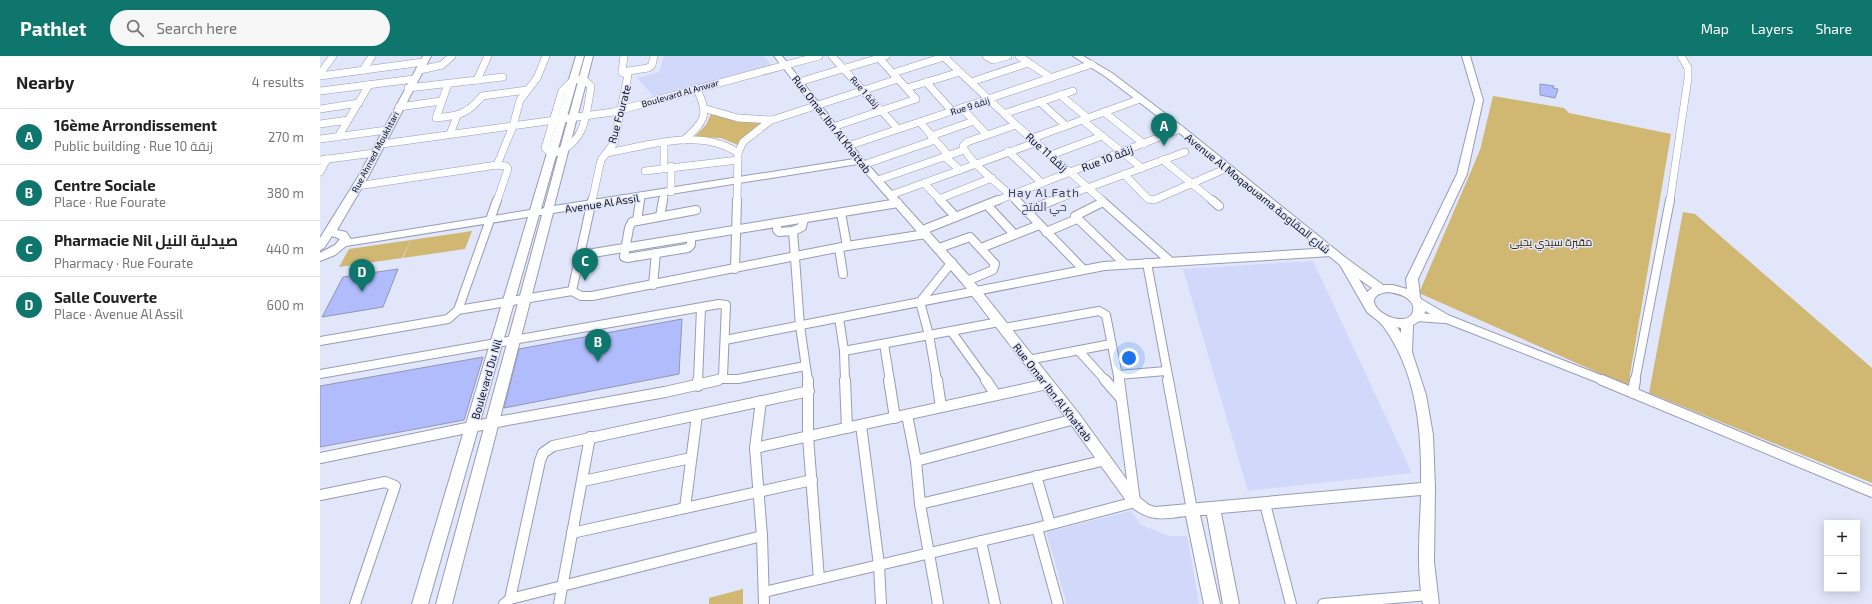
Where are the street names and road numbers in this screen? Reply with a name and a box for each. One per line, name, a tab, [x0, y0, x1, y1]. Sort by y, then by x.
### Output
street label: Rue Omar Ibn Al Khattab	[790, 72, 874, 176]
street label: Rue 1 زنقة	[848, 74, 882, 110]
street label: Boulevard Al Anwar	[640, 77, 720, 109]
street label: Rue Fourate	[605, 83, 633, 145]
street label: Rue 9 زنقة	[949, 95, 991, 117]
street label: Rue Ahmed Moukhtari	[349, 110, 401, 194]
street label: Rue 11 زنقة	[1023, 130, 1071, 175]
street label: Avenue Al Moqaouama شارع المقاومة	[1182, 130, 1333, 257]
street label: Rue 10 زنقة	[1079, 142, 1135, 175]
street label: Avenue Al Assil	[564, 191, 641, 215]
street label: Boulevard Du Nil	[468, 337, 504, 421]
street label: Rue Omar Ibn Al Khattab	[1011, 340, 1095, 444]

